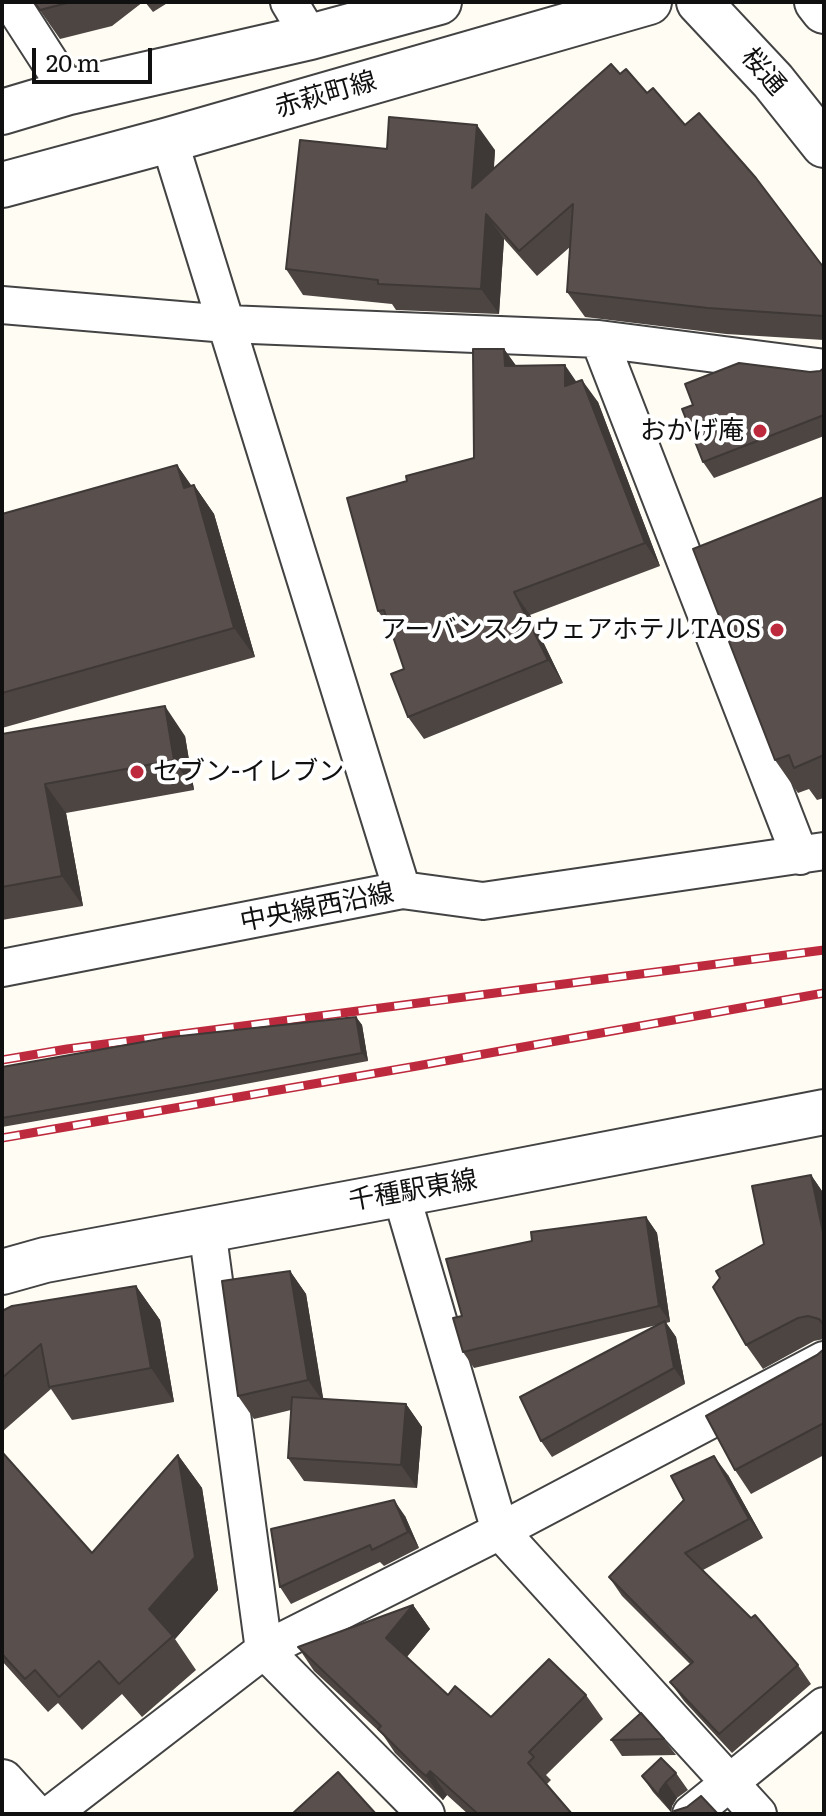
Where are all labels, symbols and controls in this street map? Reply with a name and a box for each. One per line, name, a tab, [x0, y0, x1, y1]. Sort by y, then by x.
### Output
scale bar	[36, 32, 156, 82]
street label: 桜通	[734, 42, 792, 102]
text: 20 m	[46, 44, 100, 79]
street label: 赤萩町線	[272, 66, 380, 124]
place label: おかげ庵	[640, 415, 744, 447]
marker: おかげ庵	[751, 422, 769, 440]
place label: アーバンスクウェアホテルTAOS	[380, 614, 761, 646]
marker: アーバンスクウェアホテルTAOS	[768, 621, 786, 639]
place label: セブン-イレブン	[153, 756, 344, 788]
marker: セブン-イレブン	[128, 763, 146, 781]
street label: 中央線西沿線	[237, 878, 397, 938]
street label: 千種駅東線	[346, 1164, 480, 1218]

